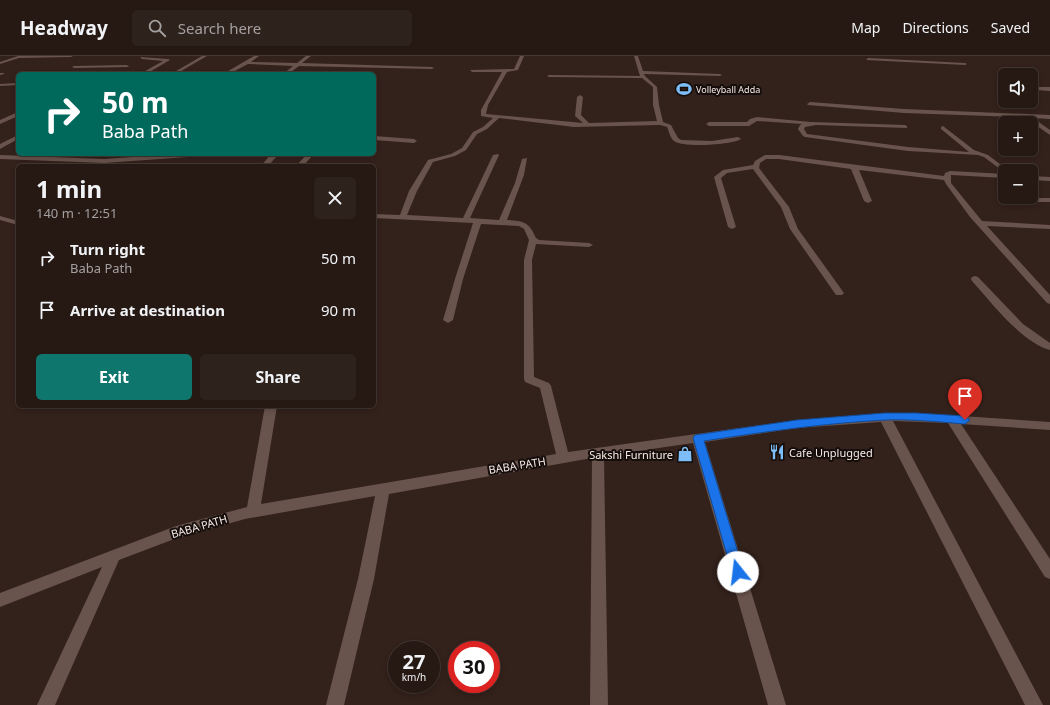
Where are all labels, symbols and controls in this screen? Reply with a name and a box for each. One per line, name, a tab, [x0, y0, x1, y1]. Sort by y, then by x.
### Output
search box	[132, 10, 412, 46]
text: Headway	[20, 15, 108, 41]
icon: search	[146, 17, 168, 39]
text: Search here	[178, 18, 261, 38]
text: Map	[851, 18, 880, 37]
text: Directions	[902, 18, 969, 37]
text: Saved	[991, 18, 1030, 37]
map controls	[998, 68, 1038, 204]
button: sound	[998, 68, 1038, 108]
sports icon: Volleyball Adda	[675, 80, 693, 98]
text: 50 m	[102, 83, 169, 121]
place label: Volleyball Adda	[696, 83, 760, 96]
icon: right	[36, 88, 88, 140]
button: +	[998, 116, 1038, 156]
text: Baba Path	[102, 119, 188, 143]
button: −	[998, 164, 1038, 204]
text: 1 min	[36, 172, 102, 205]
button: close	[314, 177, 356, 219]
text: 140 m · 12:51	[36, 204, 117, 222]
text: Turn right	[70, 239, 145, 259]
icon: right	[36, 247, 58, 269]
text: 50 m	[321, 248, 356, 268]
text: Baba Path	[70, 259, 132, 277]
icon: arrive	[36, 299, 58, 321]
text: Arrive at destination	[70, 300, 225, 320]
text: 90 m	[321, 300, 356, 320]
button: Exit	[36, 354, 192, 400]
button: Share	[200, 354, 356, 400]
pin	[948, 379, 982, 420]
icon: arrive	[954, 385, 976, 407]
restaurant icon: Cafe Unplugged	[768, 443, 786, 461]
shop icon: Sakshi Furniture	[676, 445, 694, 463]
place label: Cafe Unplugged	[789, 445, 873, 460]
place label: Sakshi Furniture	[589, 447, 673, 462]
street label: BABA PATH	[487, 453, 547, 477]
street label: BABA PATH	[169, 511, 229, 541]
position arrow	[717, 551, 759, 593]
speed limit sign: 30	[448, 641, 500, 693]
text: 27	[403, 648, 425, 675]
text: km/h	[402, 670, 426, 684]

